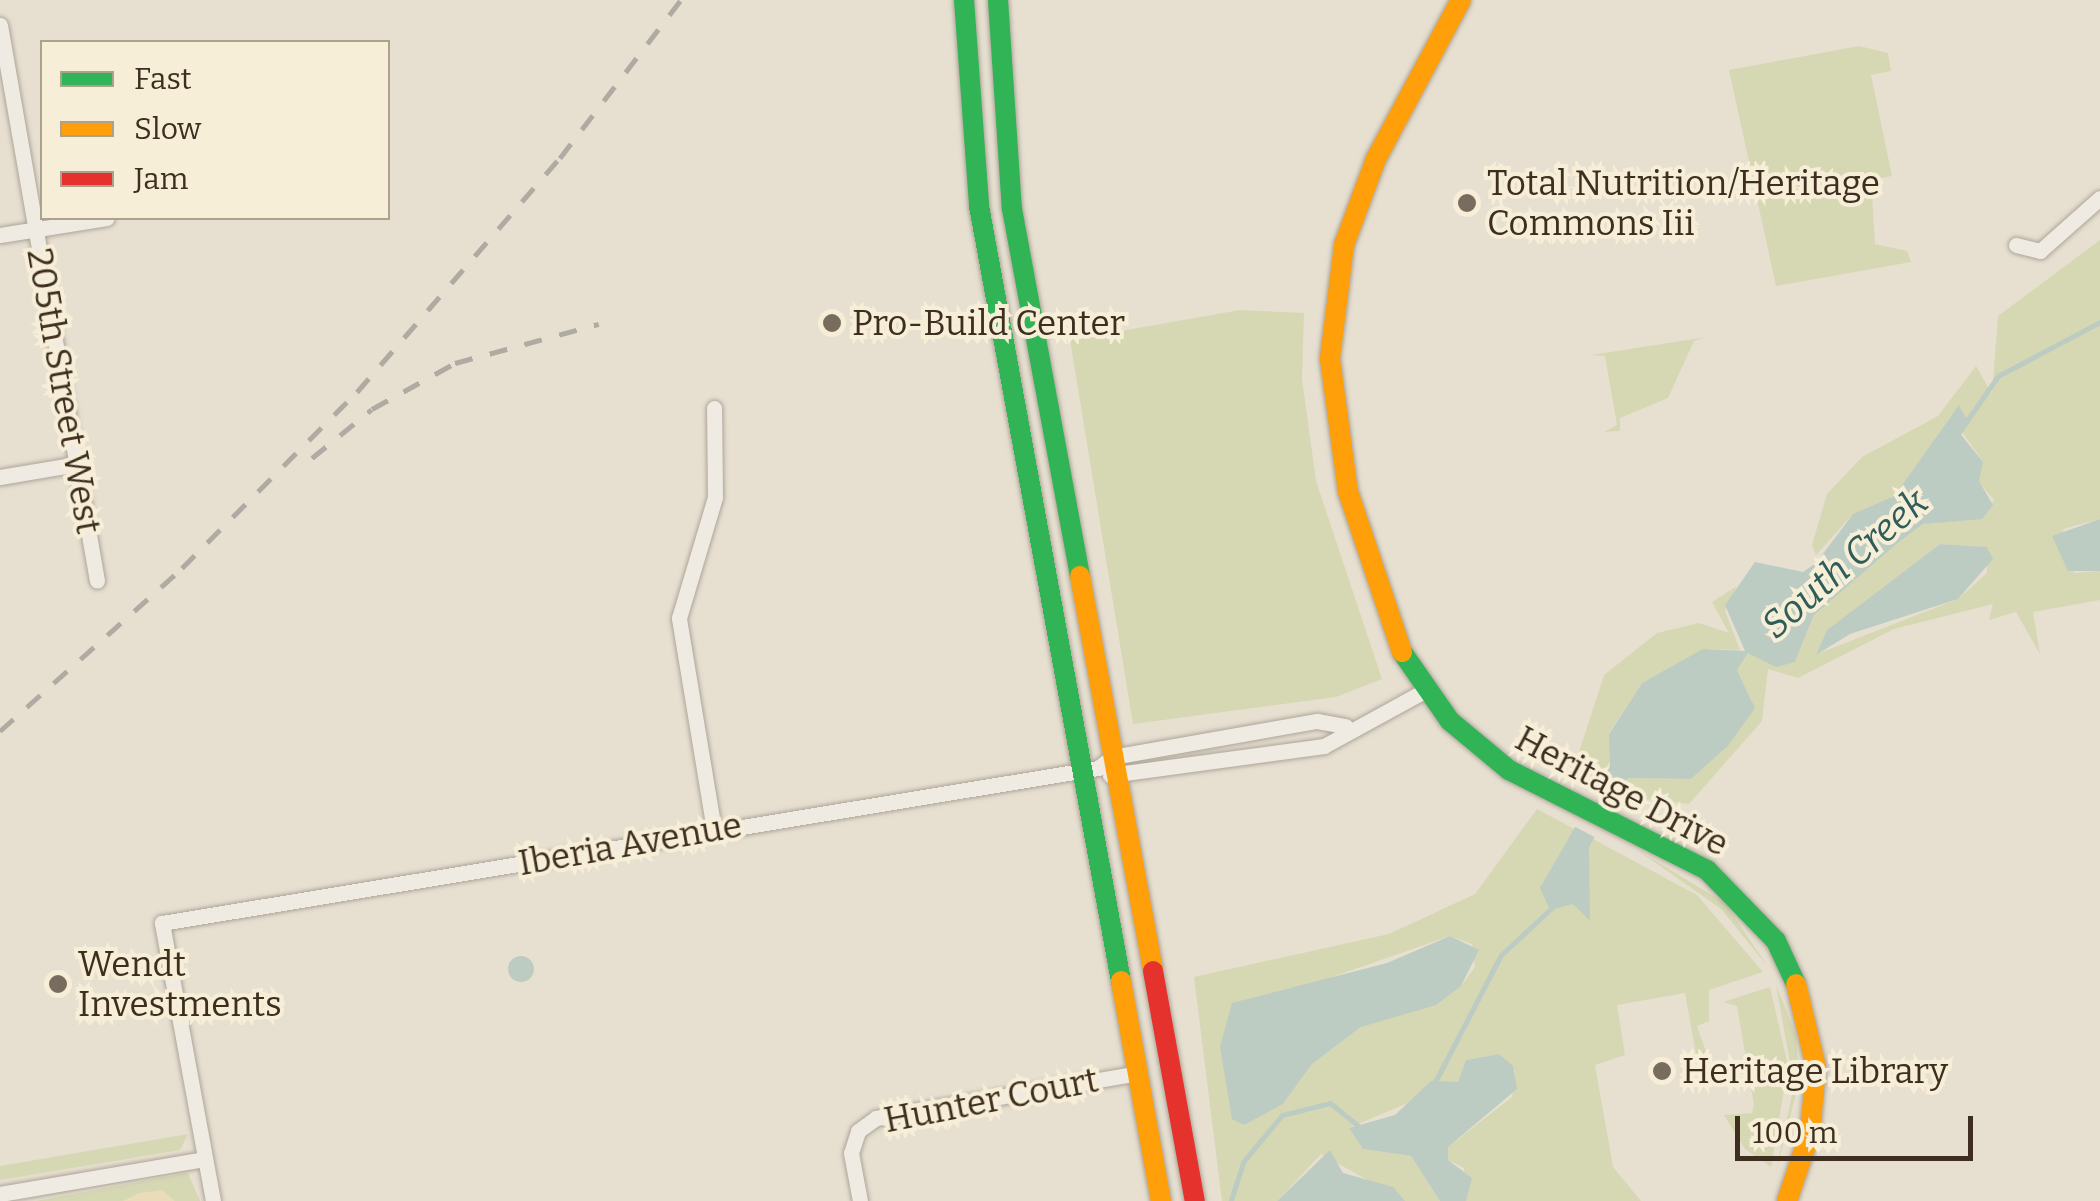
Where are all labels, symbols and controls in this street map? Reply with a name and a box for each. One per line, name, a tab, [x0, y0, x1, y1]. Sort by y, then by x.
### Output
legend	[40, 40, 390, 220]
text: Fast	[134, 61, 192, 97]
text: Slow	[134, 111, 201, 147]
text: Jam	[134, 161, 188, 197]
place label: Total Nutrition/Heritage Commons Iii	[1487, 162, 1880, 244]
marker: Total Nutrition/Heritage Commons Iii	[1456, 192, 1478, 214]
street label: 205th Street West	[18, 245, 110, 537]
place label: Pro-Build Center	[852, 302, 1125, 344]
marker: Pro-Build Center	[821, 312, 843, 334]
water label: South Creek	[1753, 480, 1937, 648]
street label: Heritage Drive	[1508, 717, 1736, 865]
street label: Iberia Avenue	[515, 804, 745, 884]
place label: Wendt Investments	[78, 943, 282, 1025]
marker: Wendt Investments	[47, 973, 69, 995]
place label: Heritage Library	[1682, 1050, 1948, 1092]
street label: Hunter Court	[880, 1059, 1102, 1141]
marker: Heritage Library	[1651, 1060, 1673, 1082]
scale bar	[1740, 1096, 1978, 1158]
text: 100 m	[1752, 1115, 1837, 1151]

